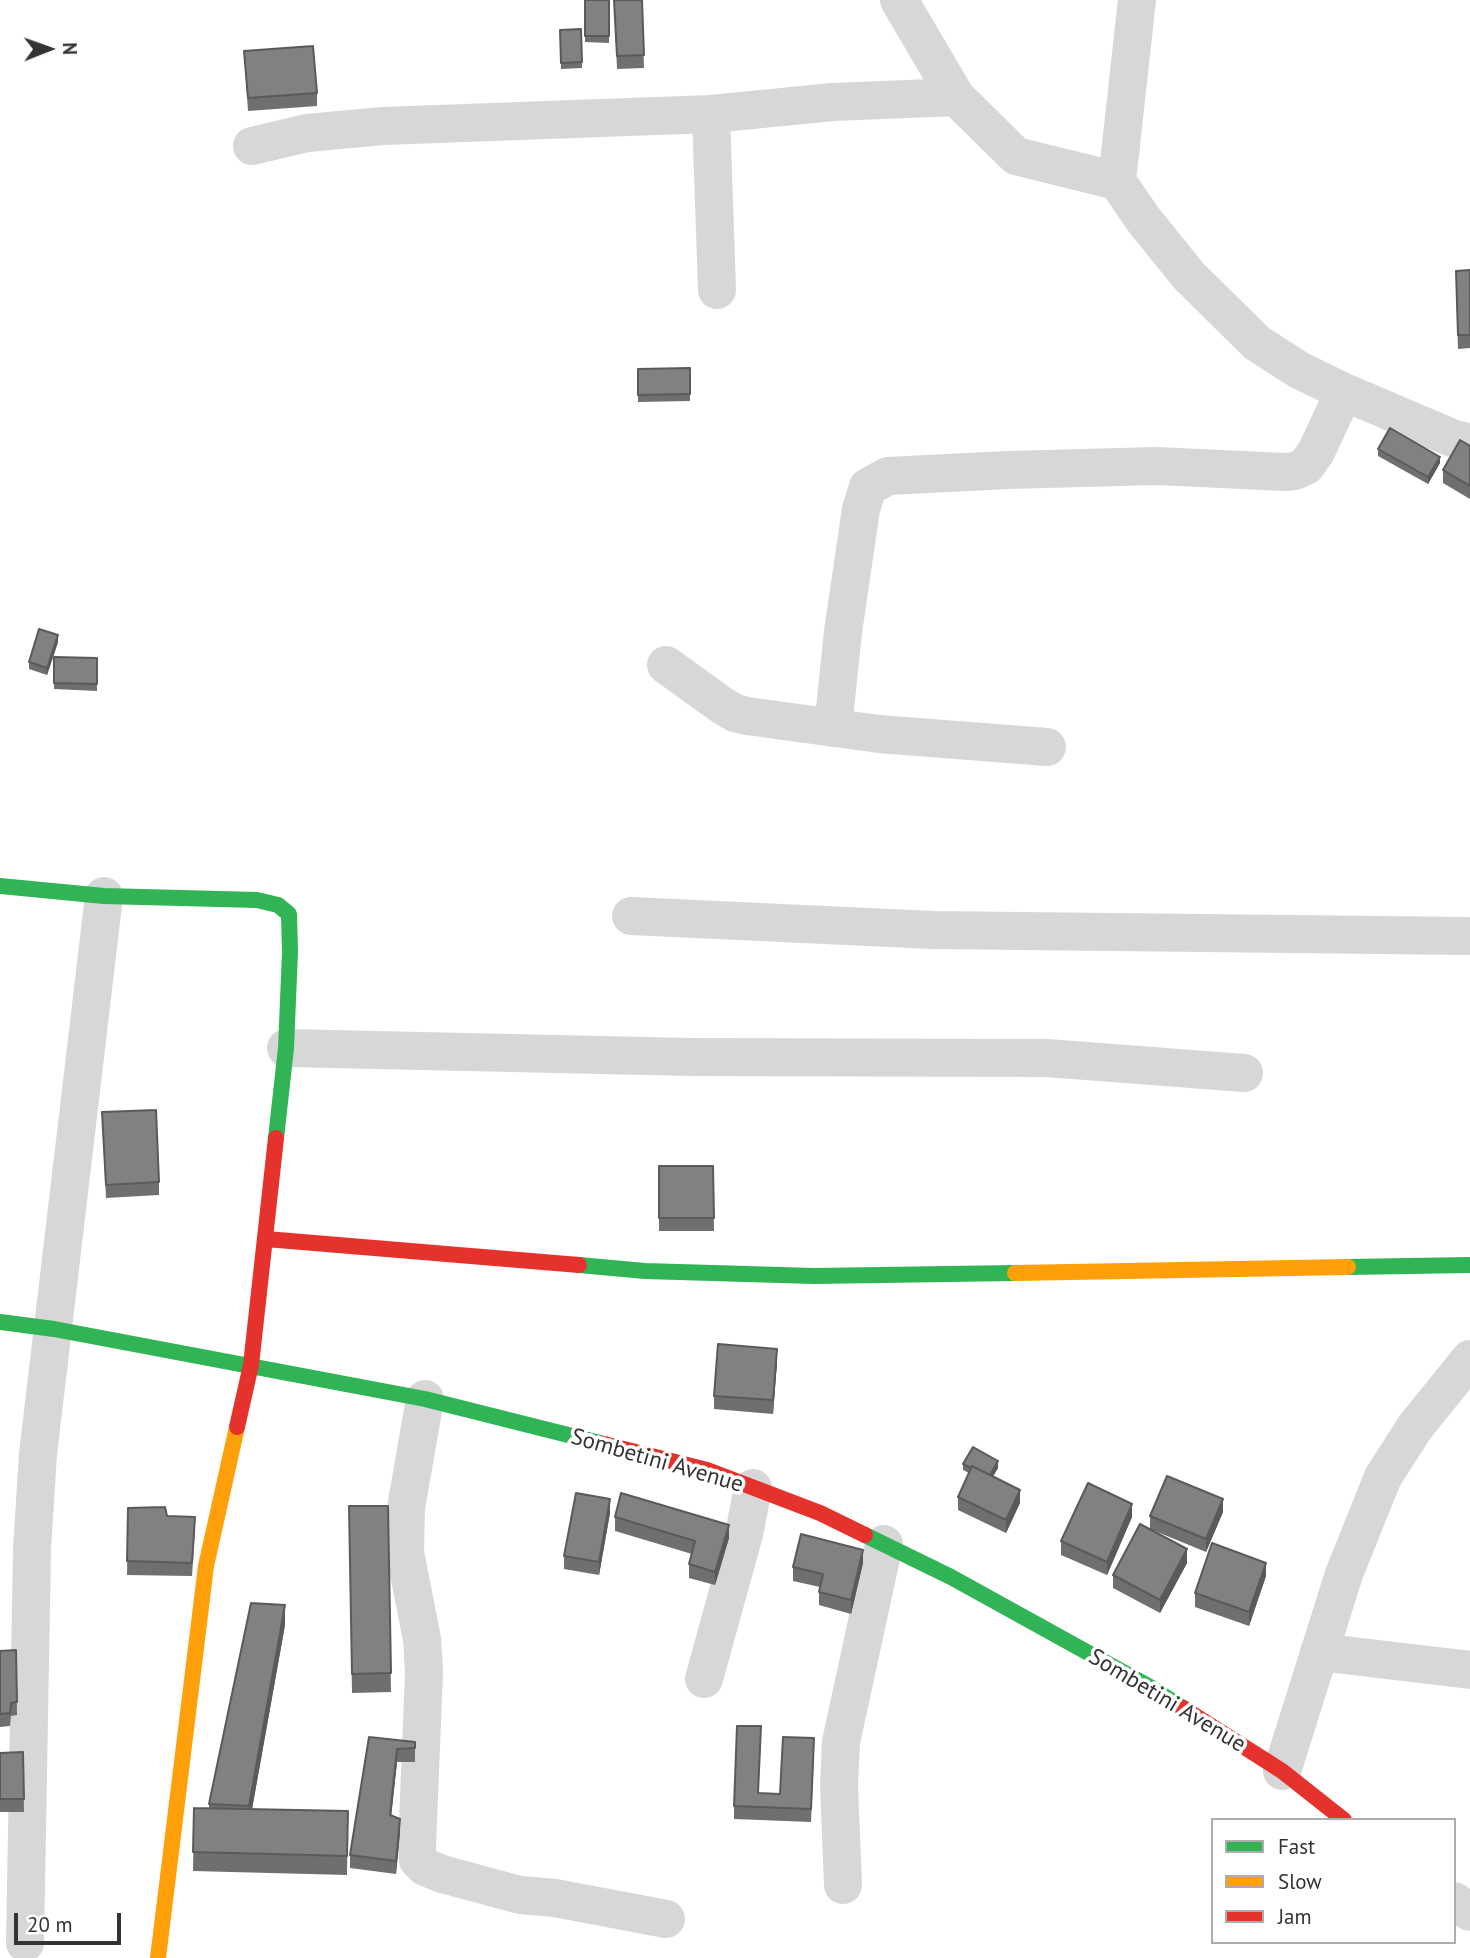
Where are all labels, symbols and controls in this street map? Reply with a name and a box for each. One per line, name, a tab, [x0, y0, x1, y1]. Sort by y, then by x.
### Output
north arrow	[14, 14, 84, 84]
text: N	[58, 42, 82, 55]
street label: Sombetini Avenue	[568, 1423, 746, 1499]
street label: Sombetini Avenue	[1084, 1643, 1250, 1759]
legend	[1211, 1818, 1456, 1944]
text: Fast	[1278, 1833, 1315, 1860]
text: Slow	[1278, 1868, 1322, 1895]
scale bar	[18, 1898, 124, 1942]
text: Jam	[1278, 1903, 1312, 1930]
text: 20 m	[27, 1911, 73, 1938]

